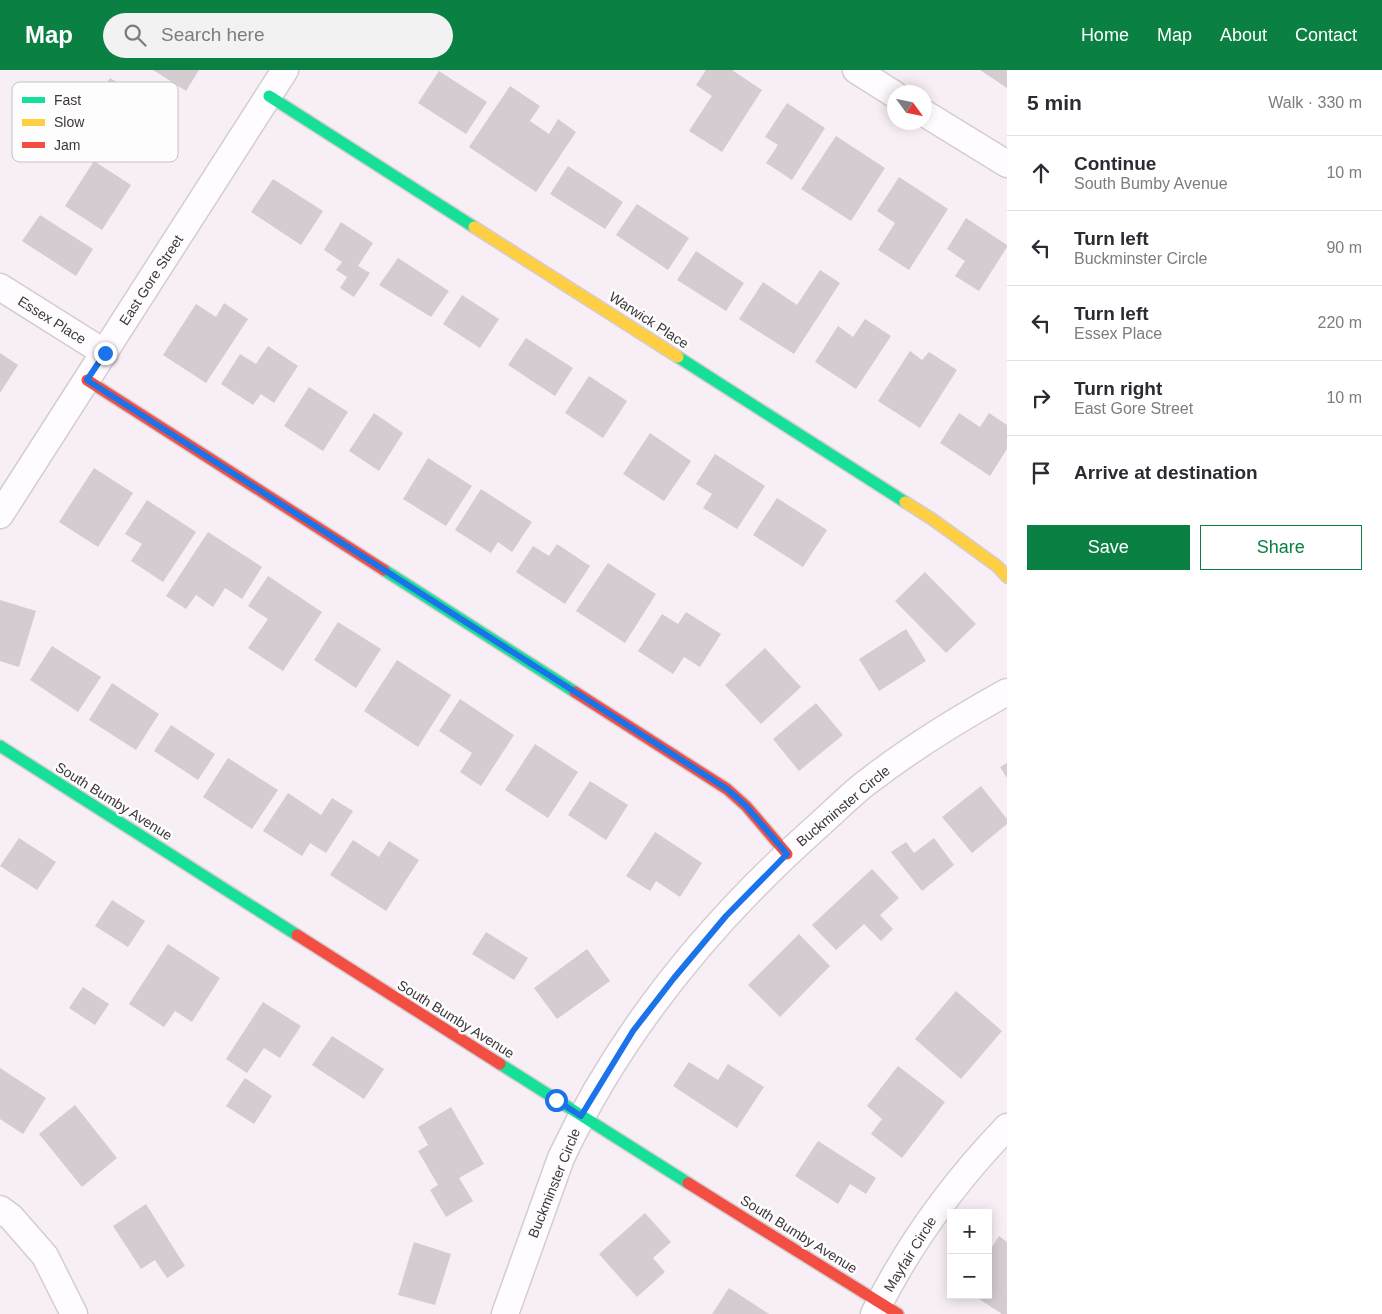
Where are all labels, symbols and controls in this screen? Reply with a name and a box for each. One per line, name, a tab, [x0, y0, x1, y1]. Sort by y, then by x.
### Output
search box	[103, 13, 453, 58]
text: Map	[25, 21, 73, 48]
icon: search	[121, 21, 149, 49]
text: Search here	[161, 24, 265, 45]
text: Home	[1081, 25, 1129, 45]
text: Map	[1157, 25, 1192, 45]
text: About	[1220, 25, 1267, 45]
text: Contact	[1295, 25, 1357, 45]
legend	[12, 82, 178, 162]
north arrow	[887, 85, 932, 130]
text: 5 min	[1027, 91, 1082, 114]
text: Fast	[54, 92, 81, 108]
text: Walk · 330 m	[1268, 94, 1362, 111]
text: Slow	[54, 114, 85, 130]
text: Jam	[54, 137, 80, 153]
text: Continue	[1074, 153, 1156, 174]
icon: ahead	[1027, 159, 1055, 187]
text: 10 m	[1326, 164, 1362, 181]
text: South Bumby Avenue	[1074, 175, 1228, 192]
text: Turn left	[1074, 228, 1149, 249]
street label: East Gore Street	[116, 232, 186, 328]
icon: left	[1027, 234, 1055, 262]
text: 90 m	[1326, 239, 1362, 256]
text: Buckminster Circle	[1074, 250, 1207, 267]
street label: Warwick Place	[606, 288, 692, 352]
street label: Essex Place	[15, 293, 89, 347]
text: Turn left	[1074, 303, 1149, 324]
icon: left	[1027, 309, 1055, 337]
text: 220 m	[1318, 314, 1362, 331]
text: Essex Place	[1074, 325, 1162, 342]
route end	[94, 342, 117, 365]
text: Turn right	[1074, 378, 1162, 399]
icon: right	[1027, 384, 1055, 412]
text: 10 m	[1326, 389, 1362, 406]
text: East Gore Street	[1074, 400, 1193, 417]
icon: arrive	[1027, 459, 1055, 487]
text: Arrive at destination	[1074, 462, 1258, 483]
button: Save	[1027, 525, 1190, 570]
button: Share	[1200, 525, 1362, 570]
street label: South Bumby Avenue	[53, 759, 175, 844]
street label: Buckminster Circle	[793, 762, 893, 850]
street label: South Bumby Avenue	[395, 977, 517, 1062]
route start	[545, 1089, 568, 1112]
street label: Buckminster Circle	[525, 1126, 583, 1240]
street label: South Bumby Avenue	[738, 1192, 860, 1277]
map controls	[947, 1209, 992, 1299]
button: +	[947, 1209, 992, 1254]
street label: Mayfair Circle	[881, 1213, 940, 1295]
button: −	[947, 1254, 992, 1299]

